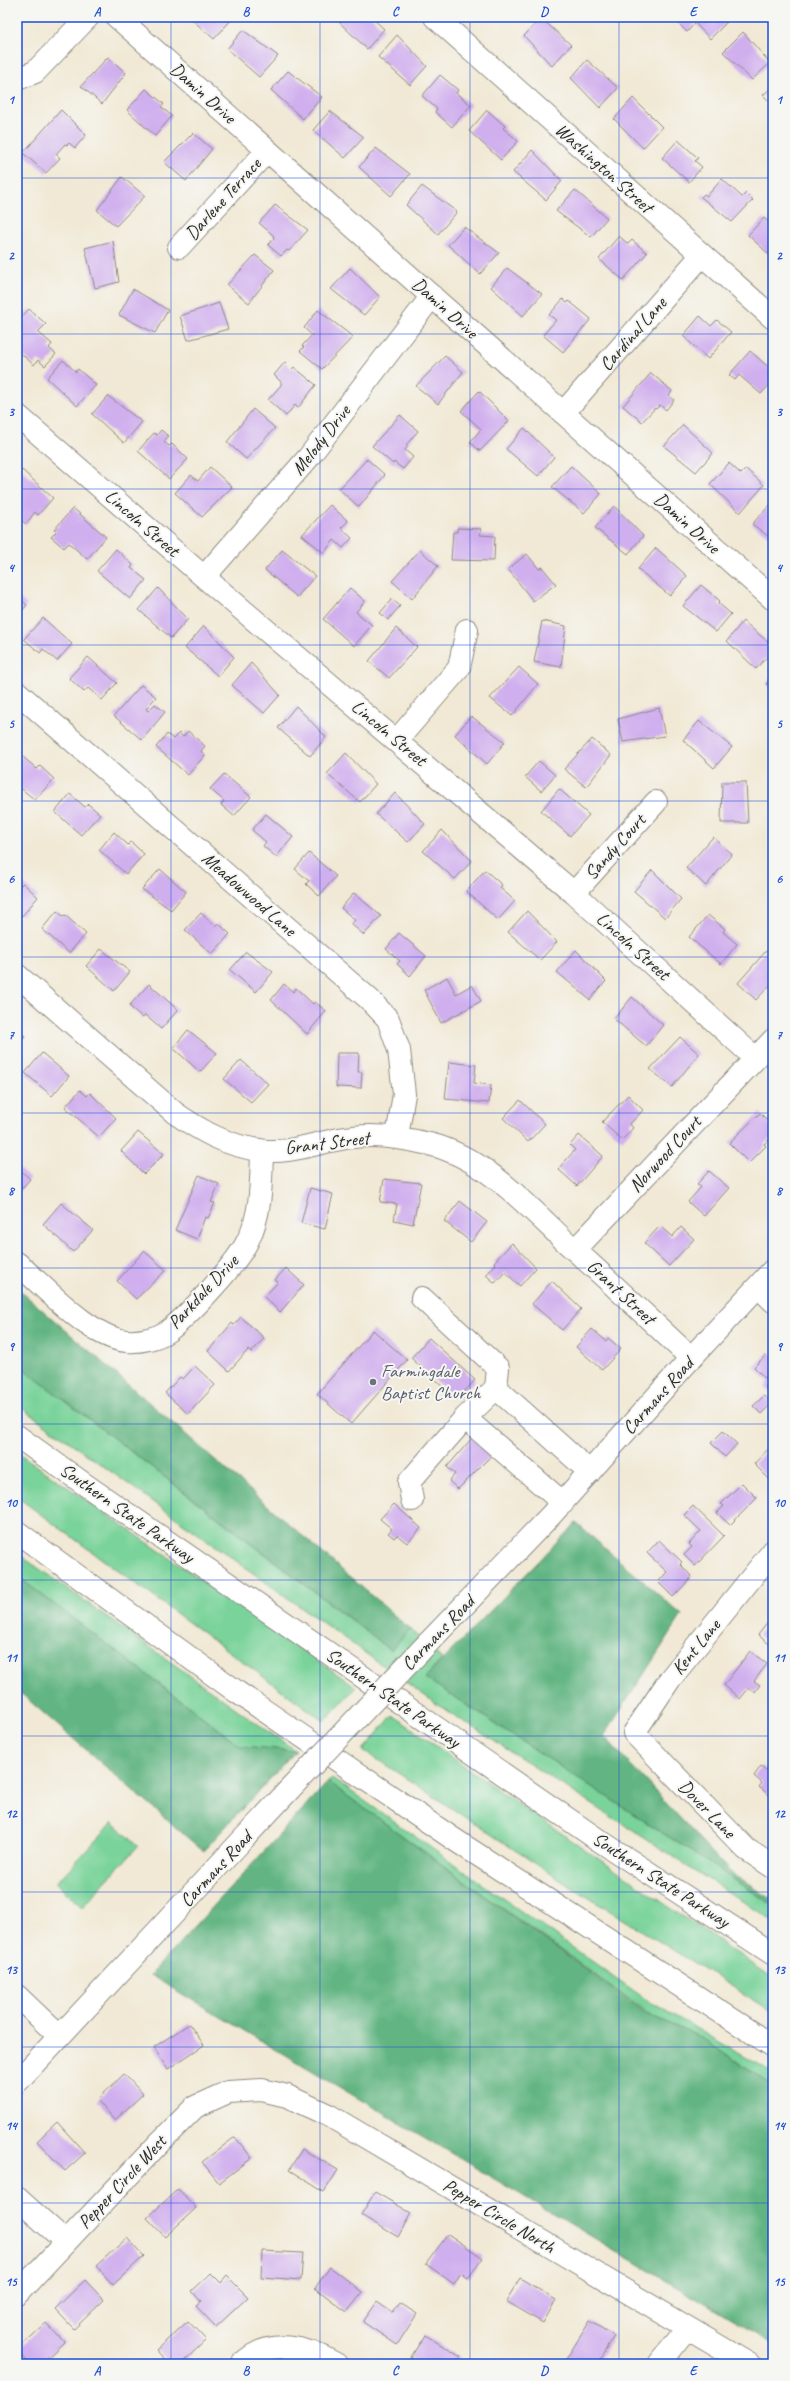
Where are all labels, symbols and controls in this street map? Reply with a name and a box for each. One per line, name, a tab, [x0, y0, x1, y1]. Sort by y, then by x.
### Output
text: A	[94, 4, 102, 20]
text: B	[243, 4, 251, 20]
text: C	[392, 4, 400, 20]
text: D	[540, 4, 549, 20]
text: E	[690, 4, 699, 20]
street label: Damin Drive	[165, 57, 242, 130]
text: 1	[8, 92, 16, 108]
text: 1	[776, 92, 784, 108]
street label: Washington Street	[550, 118, 660, 220]
street label: Darlene Terrace	[180, 152, 267, 245]
text: 2	[8, 248, 15, 264]
text: 2	[776, 248, 783, 264]
street label: Damin Drive	[407, 272, 484, 345]
street label: Cardinal Lane	[594, 291, 673, 376]
street label: Melody Drive	[286, 399, 357, 480]
text: 3	[8, 404, 15, 420]
text: 3	[776, 404, 783, 420]
street label: Lincoln Street	[100, 484, 186, 563]
street label: Damin Drive	[649, 487, 726, 560]
text: 4	[8, 560, 16, 576]
text: 4	[776, 560, 784, 576]
street label: Lincoln Street	[346, 695, 433, 773]
text: 5	[8, 716, 15, 732]
text: 5	[776, 716, 783, 732]
street label: Sandy Court	[579, 808, 652, 885]
street label: Meadowwood Lane	[197, 846, 303, 943]
text: 6	[8, 871, 15, 887]
text: 6	[776, 871, 783, 887]
street label: Lincoln Street	[591, 907, 676, 987]
text: 7	[8, 1027, 15, 1043]
text: 7	[776, 1027, 783, 1043]
street label: Norwood Court	[623, 1109, 708, 1197]
street label: Grant Street	[283, 1126, 373, 1160]
text: 8	[8, 1183, 16, 1199]
text: 8	[776, 1183, 784, 1199]
street label: Parkdale Drive	[162, 1248, 245, 1334]
street label: Grant Street	[582, 1254, 662, 1332]
text: 9	[8, 1339, 15, 1355]
text: 9	[776, 1339, 783, 1355]
street label: Carmans Road	[617, 1350, 701, 1440]
place label: Farmingdale Baptist Church	[381, 1359, 482, 1405]
marker: Farmingdale Baptist Church	[368, 1377, 378, 1387]
street label: Southern State Parkway	[55, 1458, 200, 1569]
text: 10	[5, 1495, 18, 1511]
text: 10	[773, 1495, 786, 1511]
street label: Carmans Road	[396, 1588, 482, 1676]
street label: Kent Lane	[666, 1613, 727, 1680]
street label: Southern State Parkway	[321, 1643, 466, 1754]
text: 11	[5, 1650, 19, 1666]
text: 11	[773, 1650, 787, 1666]
street label: Dover Lane	[673, 1775, 742, 1845]
text: 12	[5, 1806, 18, 1822]
text: 12	[773, 1806, 786, 1822]
street label: Carmans Road	[175, 1823, 260, 1912]
street label: Southern State Parkway	[588, 1827, 735, 1934]
text: 13	[5, 1962, 18, 1978]
text: 13	[773, 1962, 786, 1978]
text: 14	[5, 2118, 19, 2134]
text: 14	[773, 2118, 787, 2134]
street label: Pepper Circle West	[73, 2129, 173, 2234]
street label: Pepper Circle North	[439, 2173, 560, 2259]
text: 15	[5, 2274, 18, 2290]
text: 15	[773, 2274, 786, 2290]
text: A	[94, 2363, 102, 2379]
text: B	[243, 2363, 251, 2379]
text: C	[392, 2363, 400, 2379]
text: D	[540, 2363, 549, 2379]
text: E	[690, 2363, 699, 2379]

